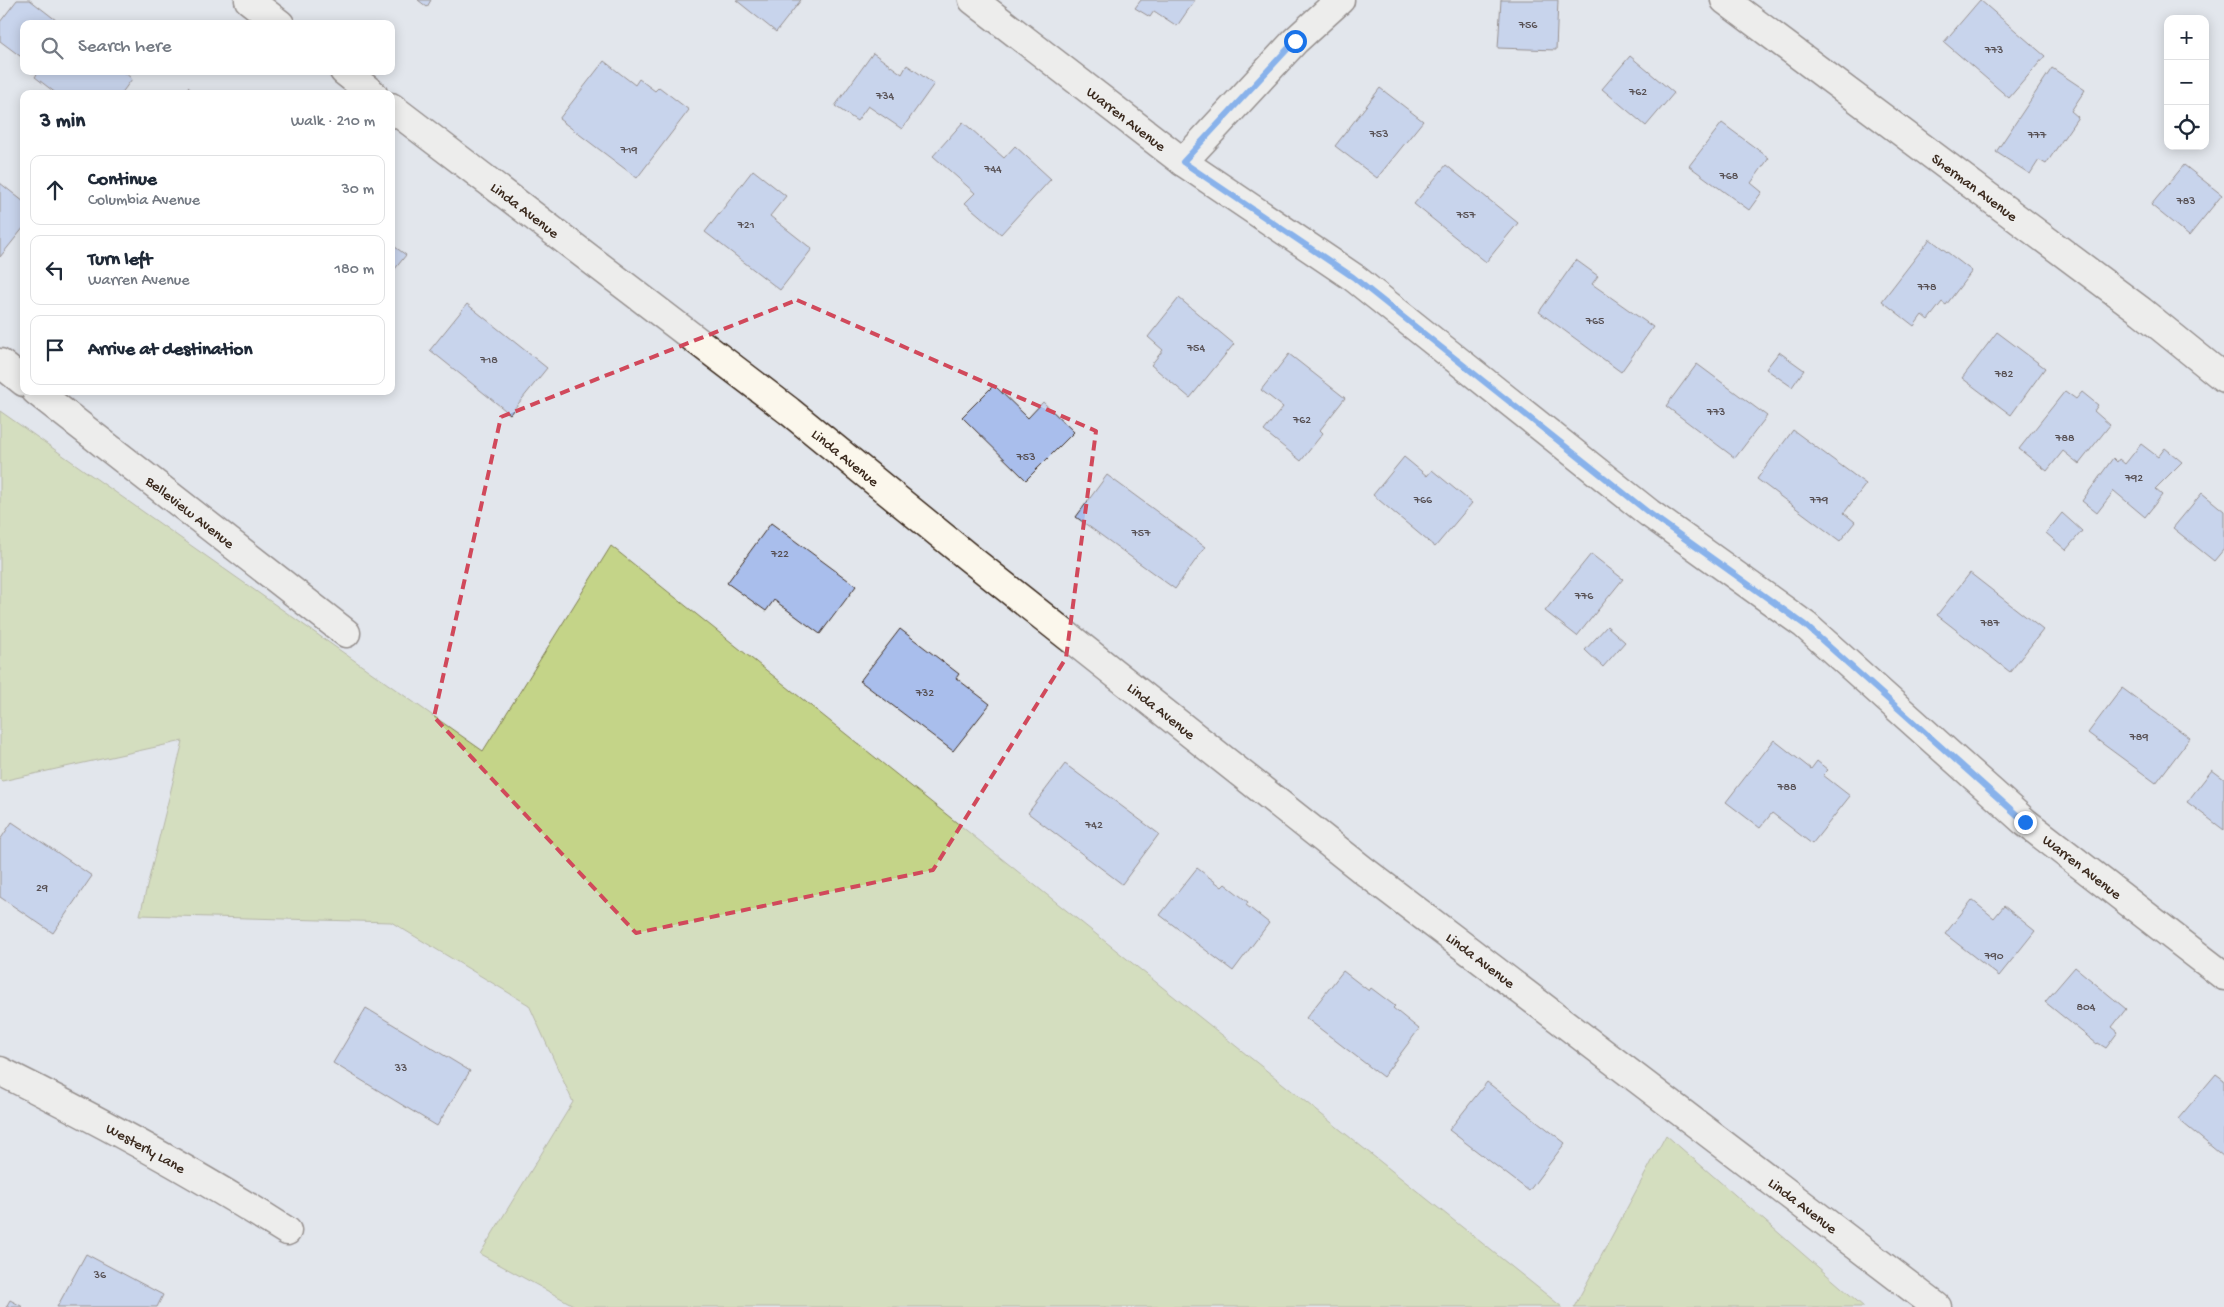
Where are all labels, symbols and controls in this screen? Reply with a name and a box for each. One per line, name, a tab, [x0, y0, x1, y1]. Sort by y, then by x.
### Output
map controls	[2164, 15, 2209, 150]
button: +	[2164, 15, 2209, 60]
house number: 756	[1518, 19, 1538, 33]
search box	[20, 20, 395, 75]
route start	[1284, 30, 1307, 53]
icon: search	[38, 34, 66, 62]
text: Search here	[78, 36, 172, 59]
house number: 773	[1984, 44, 2003, 58]
button: −	[2164, 60, 2209, 105]
street label: Warren Avenue	[1082, 84, 1169, 156]
house number: 762	[1628, 86, 1647, 100]
house number: 734	[875, 90, 894, 104]
button: locate	[2164, 105, 2209, 150]
text: 3 min	[40, 110, 85, 135]
text: Walk · 210 m	[291, 113, 375, 132]
house number: 753	[1369, 128, 1388, 142]
house number: 777	[2027, 129, 2047, 143]
house number: 719	[619, 144, 638, 158]
street label: Sherman Avenue	[1927, 150, 2021, 227]
house number: 744	[983, 163, 1002, 177]
text: Continue	[88, 169, 157, 192]
house number: 768	[1719, 170, 1739, 184]
icon: ahead	[41, 176, 69, 204]
street label: Linda Avenue	[486, 179, 562, 243]
text: 30 m	[341, 181, 374, 200]
text: Columbia Avenue	[88, 192, 200, 211]
house number: 783	[2175, 195, 2196, 209]
house number: 757	[1456, 209, 1476, 223]
house number: 721	[737, 219, 755, 233]
text: Turn left	[88, 249, 152, 272]
icon: left	[41, 256, 69, 284]
text: 180 m	[335, 261, 374, 280]
text: Warren Avenue	[88, 272, 190, 291]
house number: 778	[1916, 281, 1937, 295]
house number: 765	[1585, 315, 1604, 329]
icon: arrive	[41, 336, 69, 364]
text: Arrive at destination	[88, 339, 252, 362]
house number: 754	[1186, 342, 1205, 356]
house number: 718	[479, 354, 498, 368]
house number: 782	[1994, 368, 2013, 382]
house number: 773	[1706, 406, 1725, 420]
house number: 762	[1292, 414, 1311, 428]
street label: Linda Avenue	[807, 426, 882, 492]
house number: 788	[2054, 432, 2075, 446]
house number: 753	[1016, 451, 1035, 465]
street label: Belleview Avenue	[140, 472, 237, 554]
house number: 792	[2124, 472, 2143, 486]
house number: 766	[1413, 494, 1433, 508]
house number: 779	[1809, 494, 1828, 508]
house number: 757	[1131, 527, 1151, 541]
house number: 722	[770, 548, 789, 562]
house number: 776	[1574, 590, 1594, 604]
house number: 787	[1979, 617, 2000, 631]
street label: Linda Avenue	[1123, 680, 1198, 745]
house number: 732	[915, 687, 934, 701]
house number: 789	[2129, 731, 2148, 745]
house number: 788	[1776, 781, 1797, 795]
route end	[2014, 811, 2037, 834]
house number: 742	[1084, 819, 1103, 833]
street label: Warren Avenue	[2038, 832, 2125, 904]
house number: 29	[36, 882, 48, 896]
street label: Linda Avenue	[1442, 929, 1518, 993]
house number: 790	[1983, 950, 2004, 964]
house number: 804	[2076, 1001, 2096, 1015]
house number: 33	[394, 1062, 407, 1076]
street label: Westerly Lane	[102, 1120, 188, 1179]
street label: Linda Avenue	[1764, 1175, 1840, 1239]
house number: 36	[93, 1269, 107, 1283]

